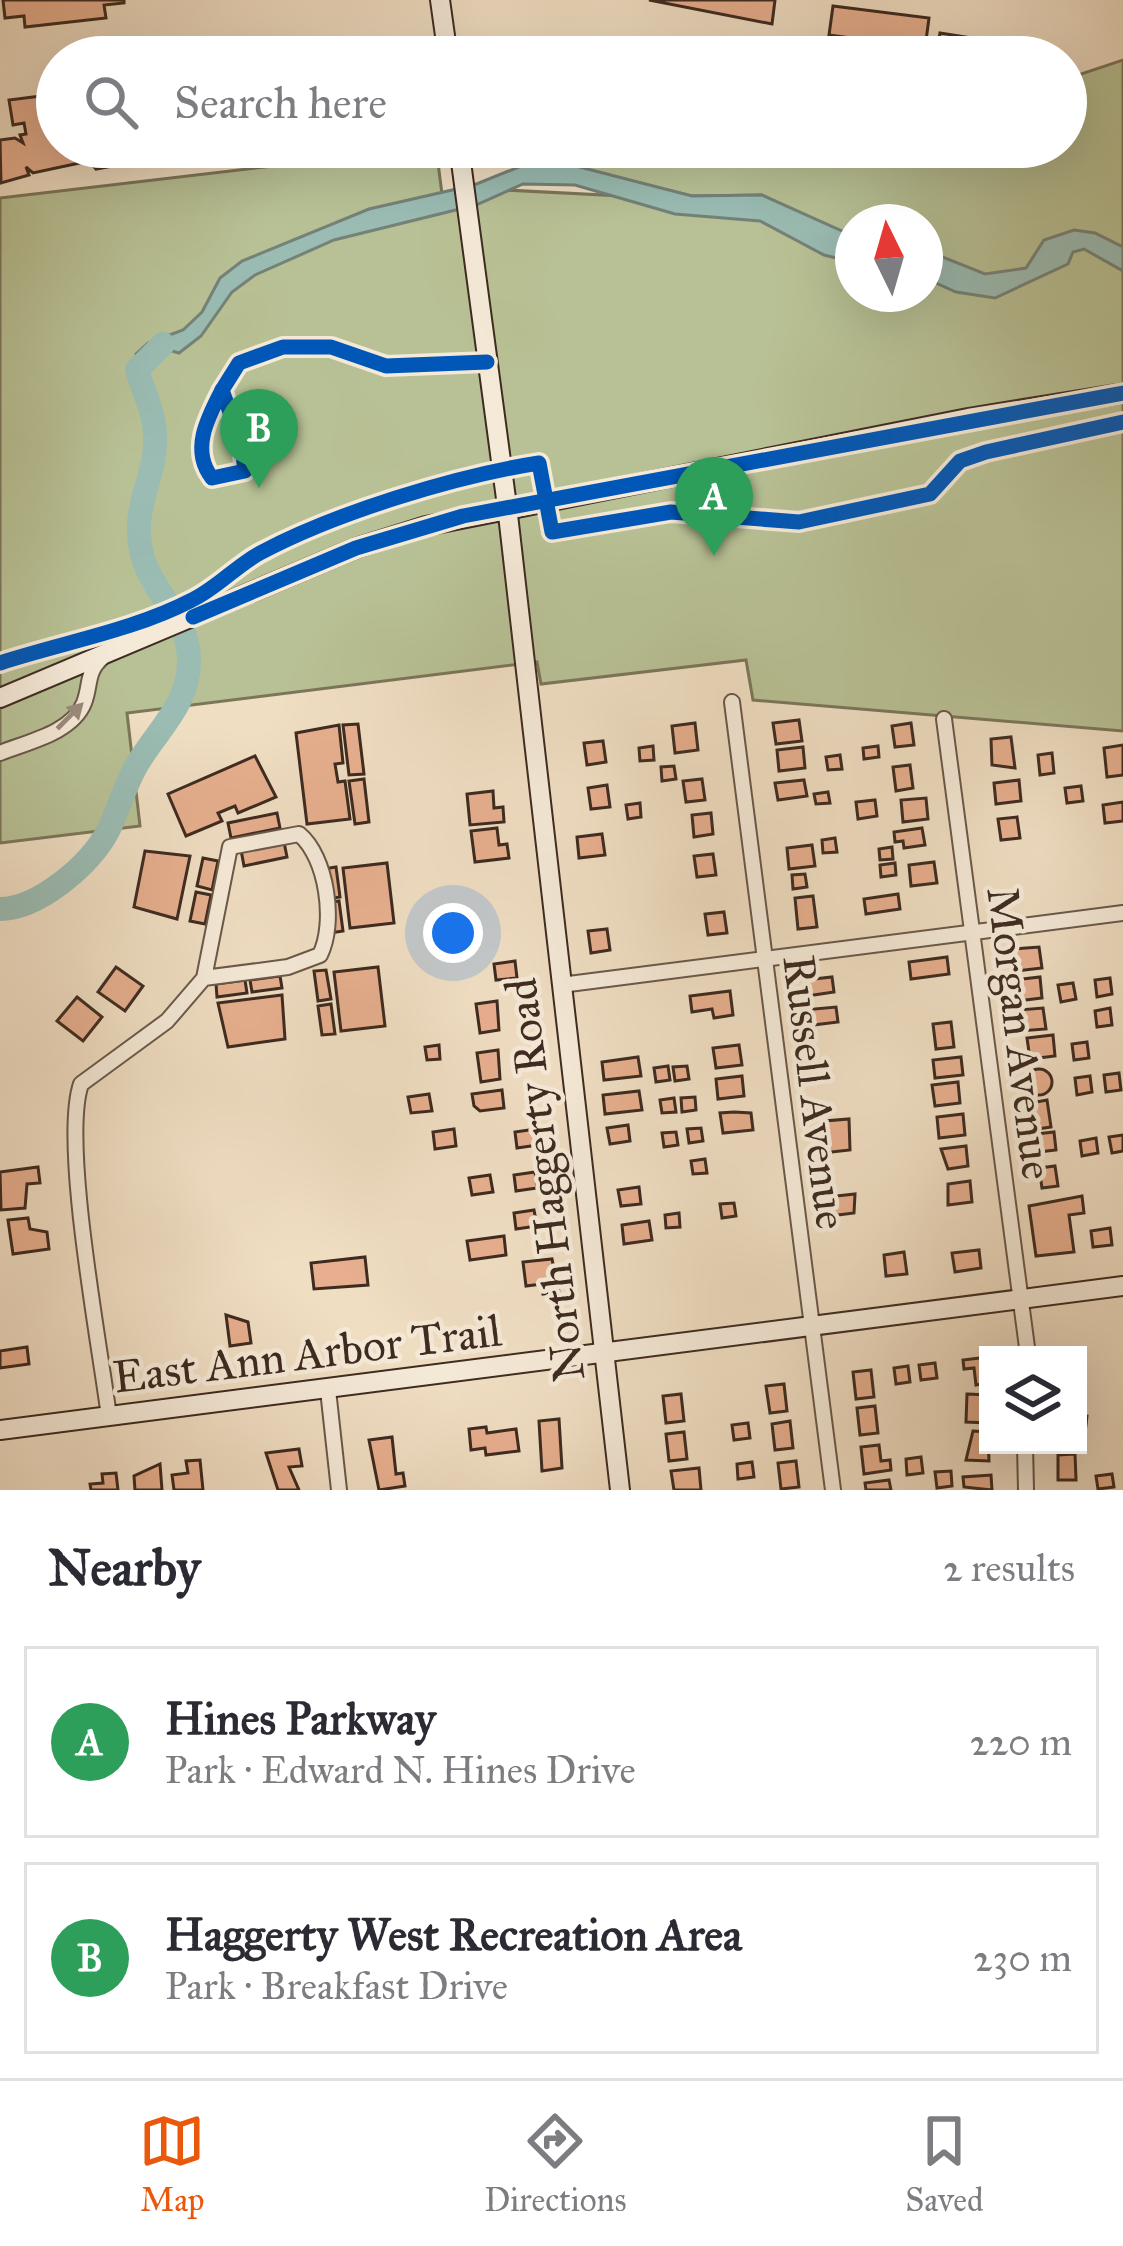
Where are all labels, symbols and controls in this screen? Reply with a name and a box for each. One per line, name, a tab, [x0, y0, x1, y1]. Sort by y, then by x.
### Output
search box	[36, 36, 1087, 168]
icon: search	[78, 69, 144, 135]
text: Search here	[174, 75, 387, 130]
north arrow	[835, 204, 943, 312]
pin: B	[220, 389, 298, 488]
pin: A	[675, 457, 753, 556]
one-way arrow	[56, 703, 84, 731]
street label: Morgan Avenue	[975, 883, 1066, 1183]
your location	[423, 903, 483, 963]
street label: Russell Avenue	[771, 952, 860, 1232]
street label: North Haggerty Road	[492, 975, 597, 1385]
street label: East Ann Arbor Trail	[110, 1302, 505, 1405]
map controls	[979, 1346, 1087, 1454]
button: layers	[979, 1346, 1087, 1454]
text: Nearby	[48, 1537, 200, 1599]
text: 2 results	[943, 1544, 1075, 1592]
text: Hines Parkway	[165, 1691, 436, 1746]
text: A	[77, 1718, 103, 1766]
text: 220 m	[970, 1718, 1072, 1766]
text: Park · Edward N. Hines Drive	[165, 1746, 636, 1794]
text: Haggerty West Recreation Area	[165, 1907, 742, 1962]
text: B	[77, 1934, 103, 1982]
text: 230 m	[973, 1934, 1072, 1982]
text: Park · Breakfast Drive	[165, 1962, 508, 2010]
tab: Map	[139, 2108, 205, 2220]
tab: Directions	[484, 2108, 626, 2220]
tab: Saved	[905, 2108, 984, 2220]

